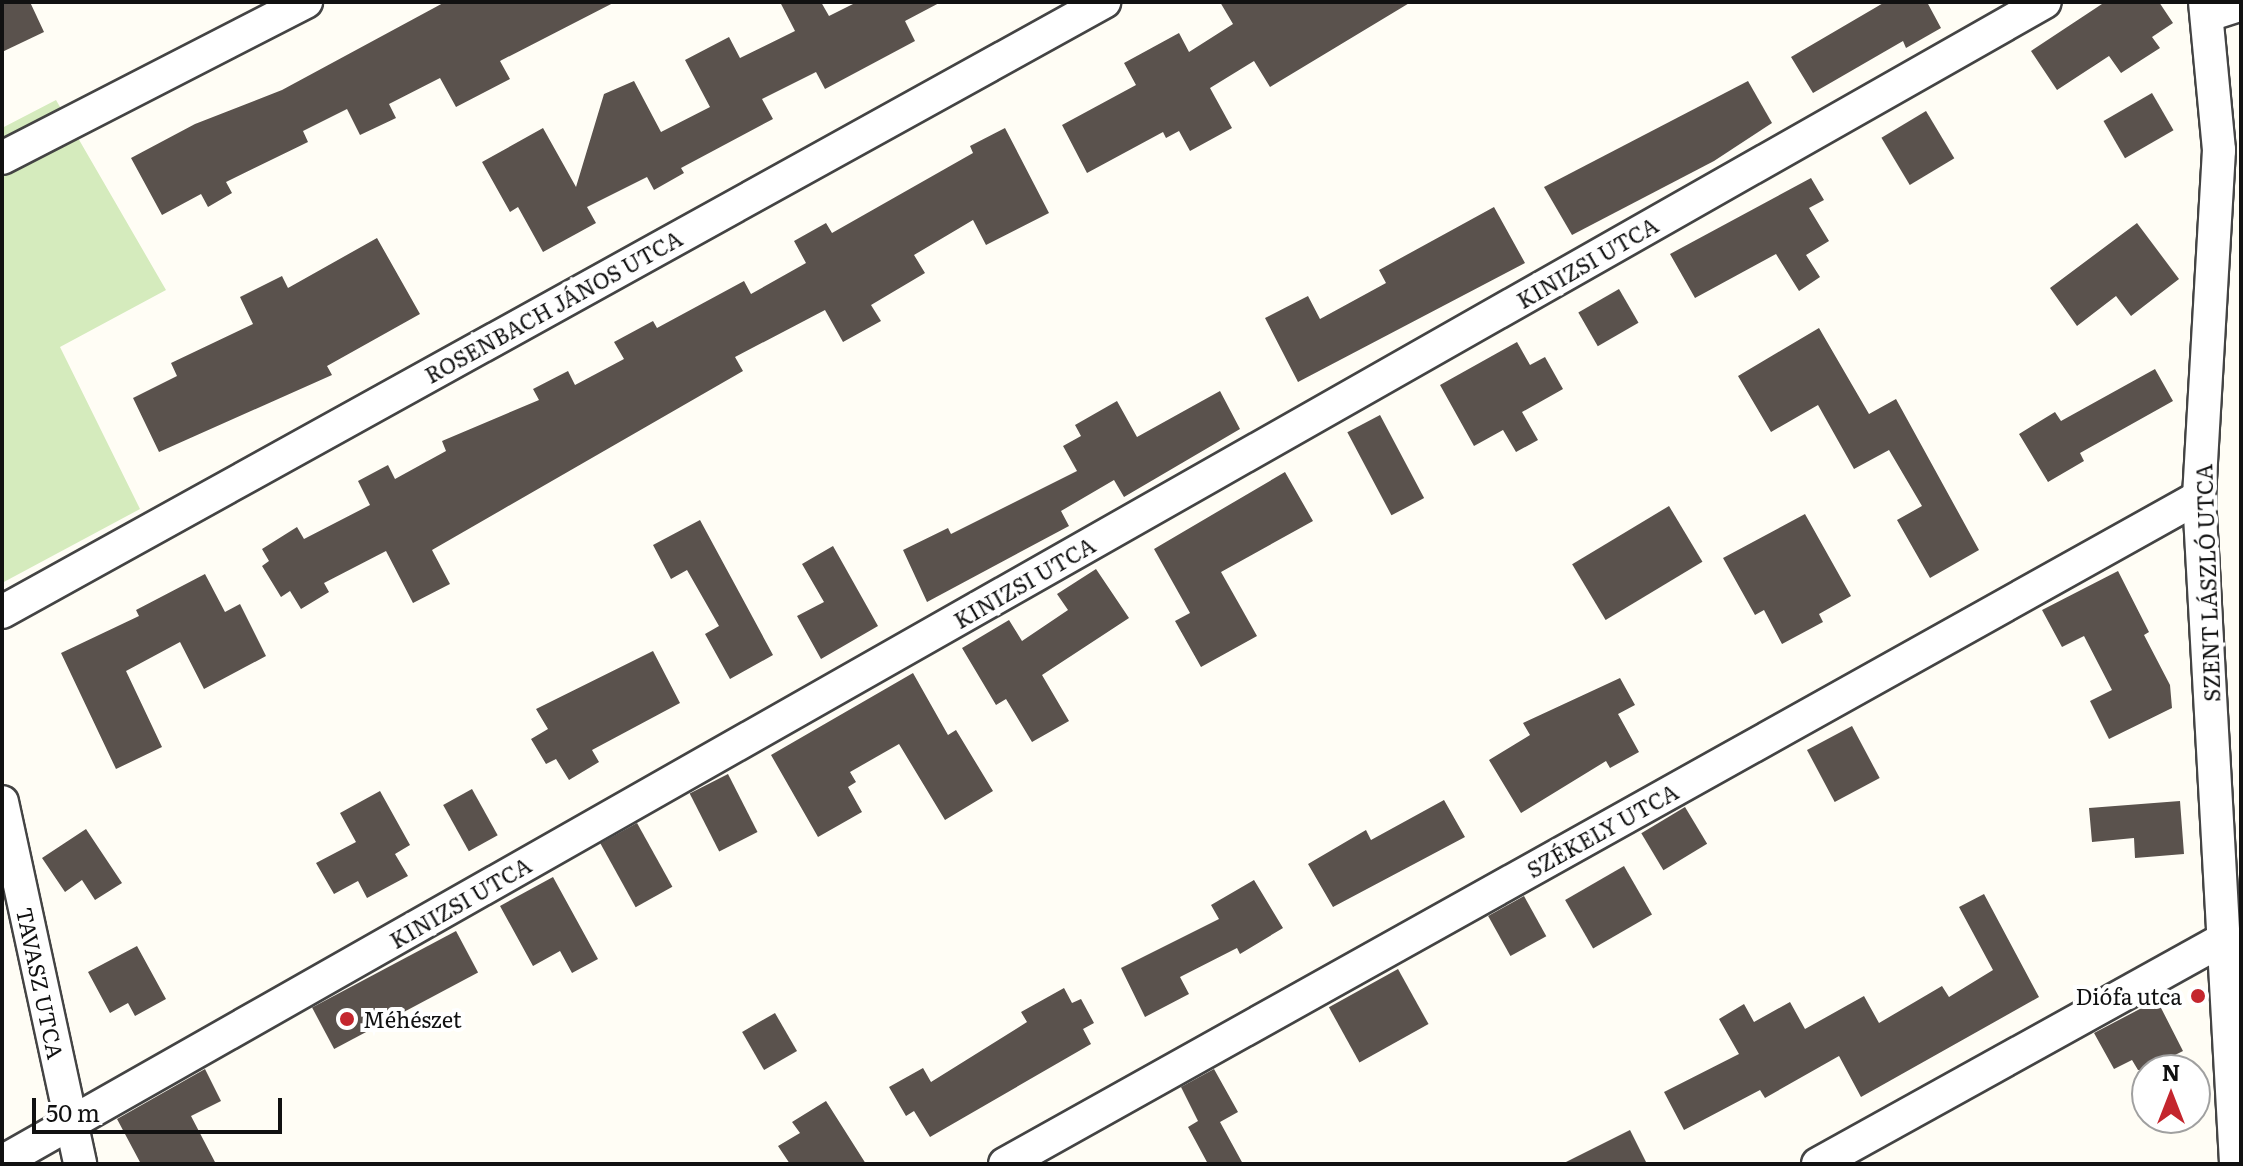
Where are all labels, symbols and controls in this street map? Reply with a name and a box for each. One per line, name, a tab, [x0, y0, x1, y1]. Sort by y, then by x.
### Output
street label: KINIZSI UTCA	[1512, 211, 1662, 313]
street label: ROSENBACH JÁNOS UTCA	[420, 224, 686, 388]
street label: SZENT LÁSZLÓ UTCA	[2190, 464, 2224, 702]
street label: KINIZSI UTCA	[949, 531, 1099, 633]
street label: SZÉKELY UTCA	[1522, 778, 1682, 882]
street label: KINIZSI UTCA	[385, 851, 535, 953]
street label: TAVASZ UTCA	[12, 905, 70, 1061]
place label: Diófa utca	[2075, 983, 2182, 1009]
marker: Diófa utca	[2189, 987, 2207, 1005]
place label: Méhészet	[363, 1006, 462, 1032]
marker: Méhészet	[338, 1010, 356, 1028]
north arrow	[2131, 1054, 2211, 1134]
text: N	[2162, 1055, 2180, 1088]
scale bar	[36, 1082, 286, 1132]
text: 50 m	[46, 1094, 100, 1129]

